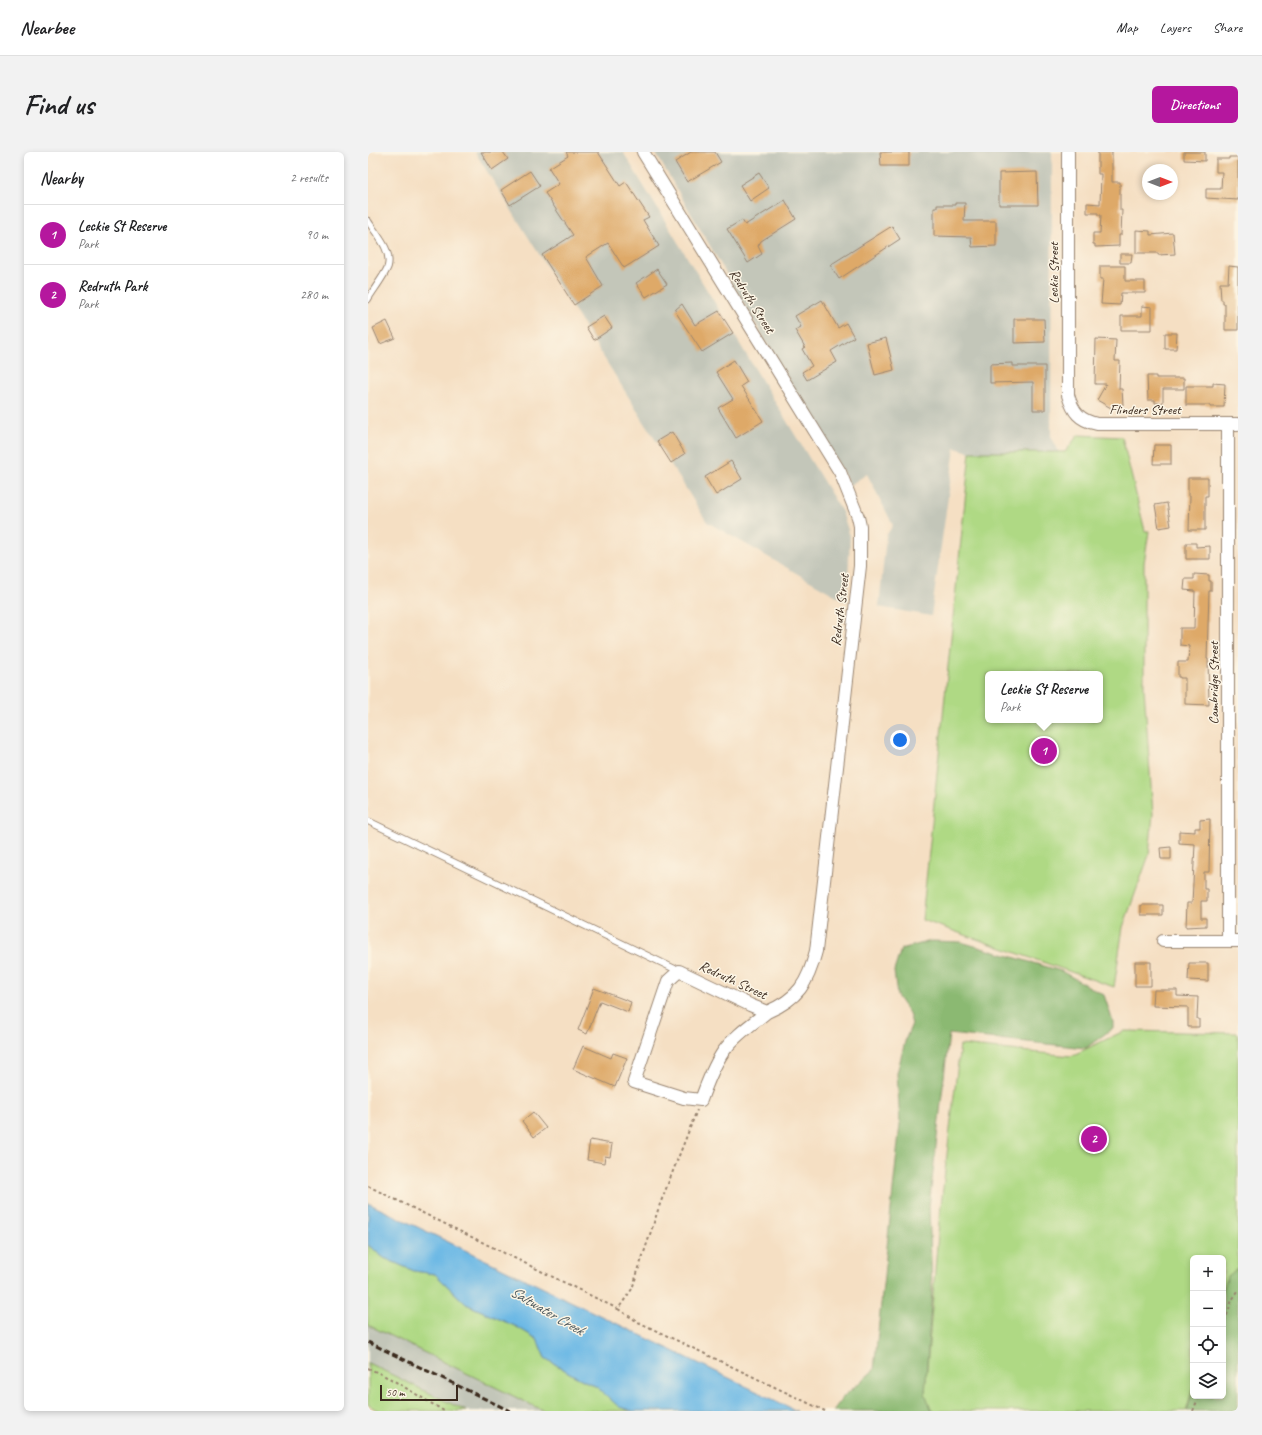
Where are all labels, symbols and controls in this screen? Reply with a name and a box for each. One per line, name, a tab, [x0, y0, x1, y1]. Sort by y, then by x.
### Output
text: Nearbee	[20, 16, 74, 40]
text: Map	[1116, 19, 1138, 36]
text: Layers	[1160, 19, 1191, 36]
text: Share	[1213, 19, 1242, 36]
button: Directions	[1152, 86, 1238, 123]
text: Find us	[24, 87, 94, 122]
north arrow	[1142, 164, 1178, 200]
text: Nearby	[40, 168, 83, 189]
text: 2 results	[290, 170, 328, 186]
text: Leckie St Reserve	[78, 217, 166, 236]
text: 1	[50, 227, 56, 243]
text: 90 m	[306, 227, 328, 243]
text: Park	[78, 236, 99, 252]
street label: Leckie Street	[1045, 241, 1062, 304]
street label: Redruth Street	[726, 266, 779, 337]
text: Redruth Park	[78, 277, 147, 296]
text: 2	[50, 287, 56, 303]
text: 280 m	[300, 287, 328, 303]
text: Park	[78, 296, 99, 312]
street label: Flinders Street	[1109, 401, 1182, 418]
street label: Redruth Street	[827, 572, 853, 647]
street label: Cambridge Street	[1205, 640, 1222, 724]
popup	[985, 671, 1103, 723]
text: Leckie St Reserve	[1000, 680, 1088, 699]
text: Park	[1000, 699, 1021, 715]
your location	[890, 730, 910, 750]
pin: 1	[1031, 736, 1057, 766]
street label: Redruth Street	[697, 957, 771, 1004]
pin: 2	[1081, 1124, 1107, 1154]
map controls	[1190, 1255, 1226, 1399]
button: +	[1190, 1255, 1226, 1291]
water label: Saltwater Creek	[507, 1282, 589, 1341]
button: −	[1190, 1291, 1226, 1327]
button: locate	[1190, 1327, 1226, 1363]
button: layers	[1190, 1363, 1226, 1399]
scale bar	[380, 1383, 458, 1402]
text: 50 m	[386, 1385, 405, 1399]

